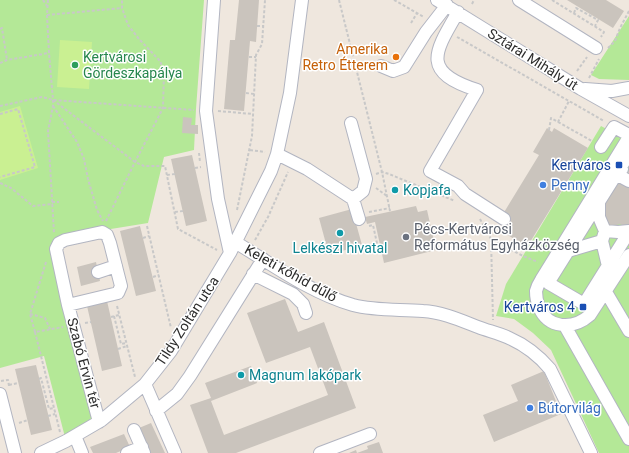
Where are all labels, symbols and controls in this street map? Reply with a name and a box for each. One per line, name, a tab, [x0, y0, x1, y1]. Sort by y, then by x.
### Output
street label: Sztárai Mihály út	[485, 25, 581, 93]
place label: Amerika Retro Étterem	[302, 41, 388, 73]
place label: Kertvárosi Gördeszkapálya	[83, 49, 182, 81]
marker: Amerika Retro Étterem	[391, 52, 401, 62]
marker: Kertvárosi Gördeszkapálya	[70, 60, 80, 70]
place label: Kertváros	[551, 157, 611, 173]
marker: Kertváros	[614, 160, 624, 170]
place label: Penny	[551, 177, 590, 193]
marker: Penny	[538, 180, 548, 190]
place label: Kopjafa	[403, 182, 451, 198]
marker: Kopjafa	[390, 185, 400, 195]
place label: Pécs-Kertvárosi Református Egyházközség	[414, 221, 580, 253]
marker: Lelkészi hivatal	[335, 228, 345, 238]
marker: Pécs-Kertvárosi Református Egyházközség	[401, 232, 411, 242]
place label: Lelkészi hivatal	[293, 240, 387, 256]
street label: Keleti kőhíd dűlő	[242, 241, 340, 305]
street label: Tildy Zoltán utca	[152, 273, 222, 369]
place label: Kertváros 4	[504, 299, 575, 315]
marker: Kertváros 4	[578, 302, 588, 312]
street label: Szabó Ervin tér	[64, 316, 104, 410]
place label: Magnum lakópark	[249, 367, 362, 383]
marker: Magnum lakópark	[236, 370, 246, 380]
place label: Bútorvilág	[538, 400, 601, 416]
marker: Bútorvilág	[525, 403, 535, 413]

